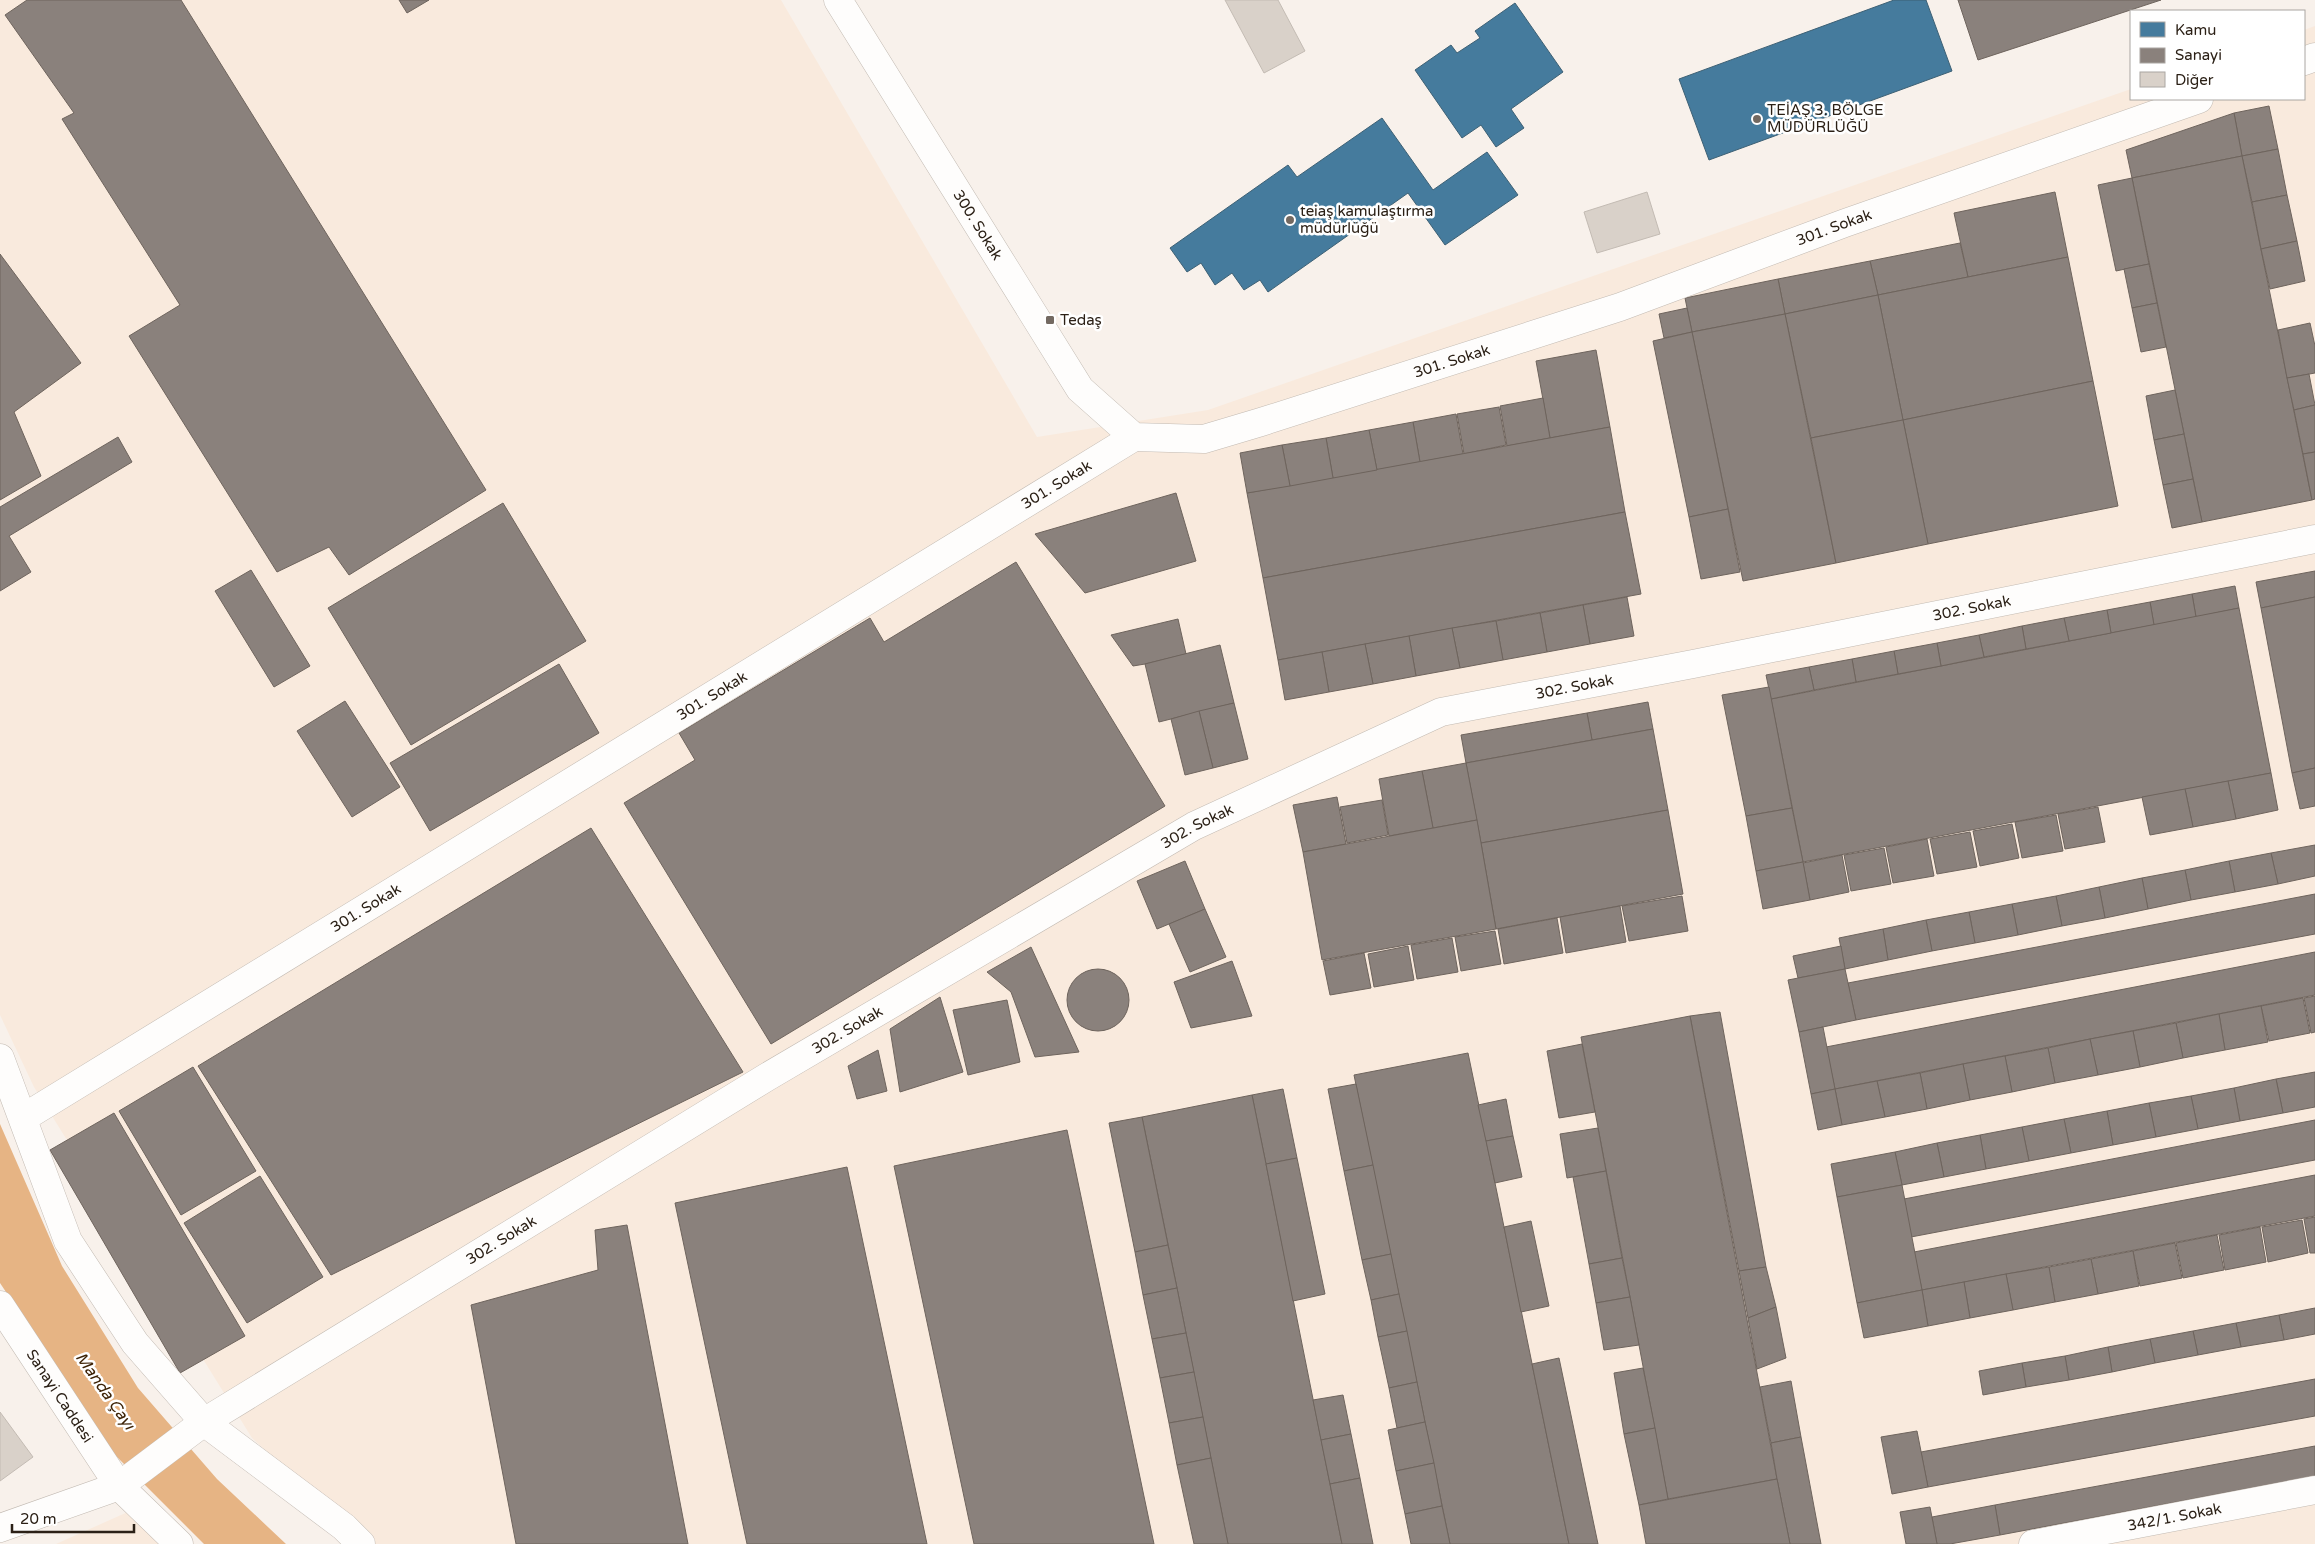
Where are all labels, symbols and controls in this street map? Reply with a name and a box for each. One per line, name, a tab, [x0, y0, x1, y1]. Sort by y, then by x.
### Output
legend	[2130, 10, 2305, 100]
text: Kamu	[2175, 21, 2216, 39]
text: Sanayi	[2175, 46, 2222, 64]
text: Diğer	[2175, 71, 2214, 89]
place label: TEİAŞ 3. BÖLGE MÜDÜRLÜĞÜ	[1767, 101, 1884, 136]
marker: TEİAŞ 3. BÖLGE MÜDÜRLÜĞÜ	[1751, 113, 1763, 125]
street label: 300. Sokak	[949, 187, 1007, 263]
place label: teiaş kamulaştırma müdürlüğü	[1300, 202, 1433, 237]
street label: 301. Sokak	[1794, 205, 1874, 249]
marker: teiaş kamulaştırma müdürlüğü	[1284, 214, 1296, 226]
place label: Tedaş	[1060, 311, 1102, 329]
marker: Tedaş	[1044, 314, 1056, 326]
street label: 301. Sokak	[1411, 340, 1492, 382]
street label: 301. Sokak	[1018, 456, 1095, 513]
street label: 302. Sokak	[1931, 591, 2012, 625]
street label: 301. Sokak	[673, 667, 750, 724]
street label: 302. Sokak	[1534, 670, 1615, 703]
street label: 302. Sokak	[1158, 800, 1236, 852]
street label: 301. Sokak	[327, 880, 404, 936]
street label: 302. Sokak	[809, 1002, 886, 1058]
street label: 302. Sokak	[463, 1212, 539, 1268]
street label: Sanayi Caddesi	[23, 1346, 97, 1446]
water label: Manda Çayı	[71, 1348, 140, 1434]
street label: 342/1. Sokak	[2126, 1499, 2223, 1535]
scale bar	[12, 1502, 135, 1534]
text: 20 m	[20, 1510, 57, 1528]

